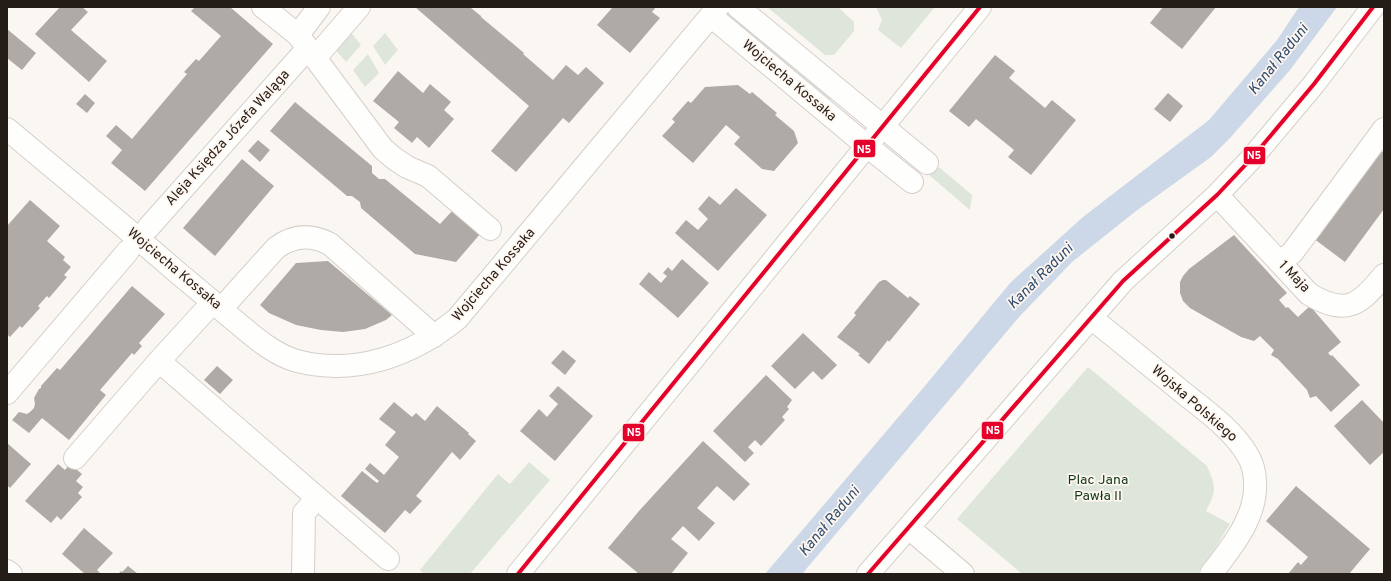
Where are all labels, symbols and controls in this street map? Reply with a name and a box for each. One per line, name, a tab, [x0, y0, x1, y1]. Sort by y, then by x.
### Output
water label: Kanał Raduni	[1245, 20, 1314, 99]
street label: Wojciecha Kossaka	[738, 37, 840, 125]
street label: Aleja Księdza Józefa Waląga	[162, 66, 294, 210]
line badge: N5	[853, 139, 876, 158]
text: N5	[857, 143, 872, 157]
line badge: N5	[1243, 146, 1266, 165]
text: N5	[1247, 149, 1262, 163]
street label: Wojciecha Kossaka	[123, 225, 225, 313]
street label: Wojciecha Kossaka	[449, 225, 539, 325]
unlabelled marker	[1167, 231, 1177, 241]
water label: Kanał Raduni	[1004, 239, 1079, 314]
street label: 1 Maja	[1275, 257, 1313, 297]
street label: Wojska Polskiego	[1147, 362, 1241, 446]
line badge: N5	[981, 421, 1004, 440]
line badge: N5	[622, 423, 645, 442]
text: N5	[986, 424, 1001, 438]
text: N5	[627, 426, 642, 440]
park label: Plac Jana Pawła II	[1068, 472, 1128, 505]
water label: Kanał Raduni	[795, 482, 866, 561]

